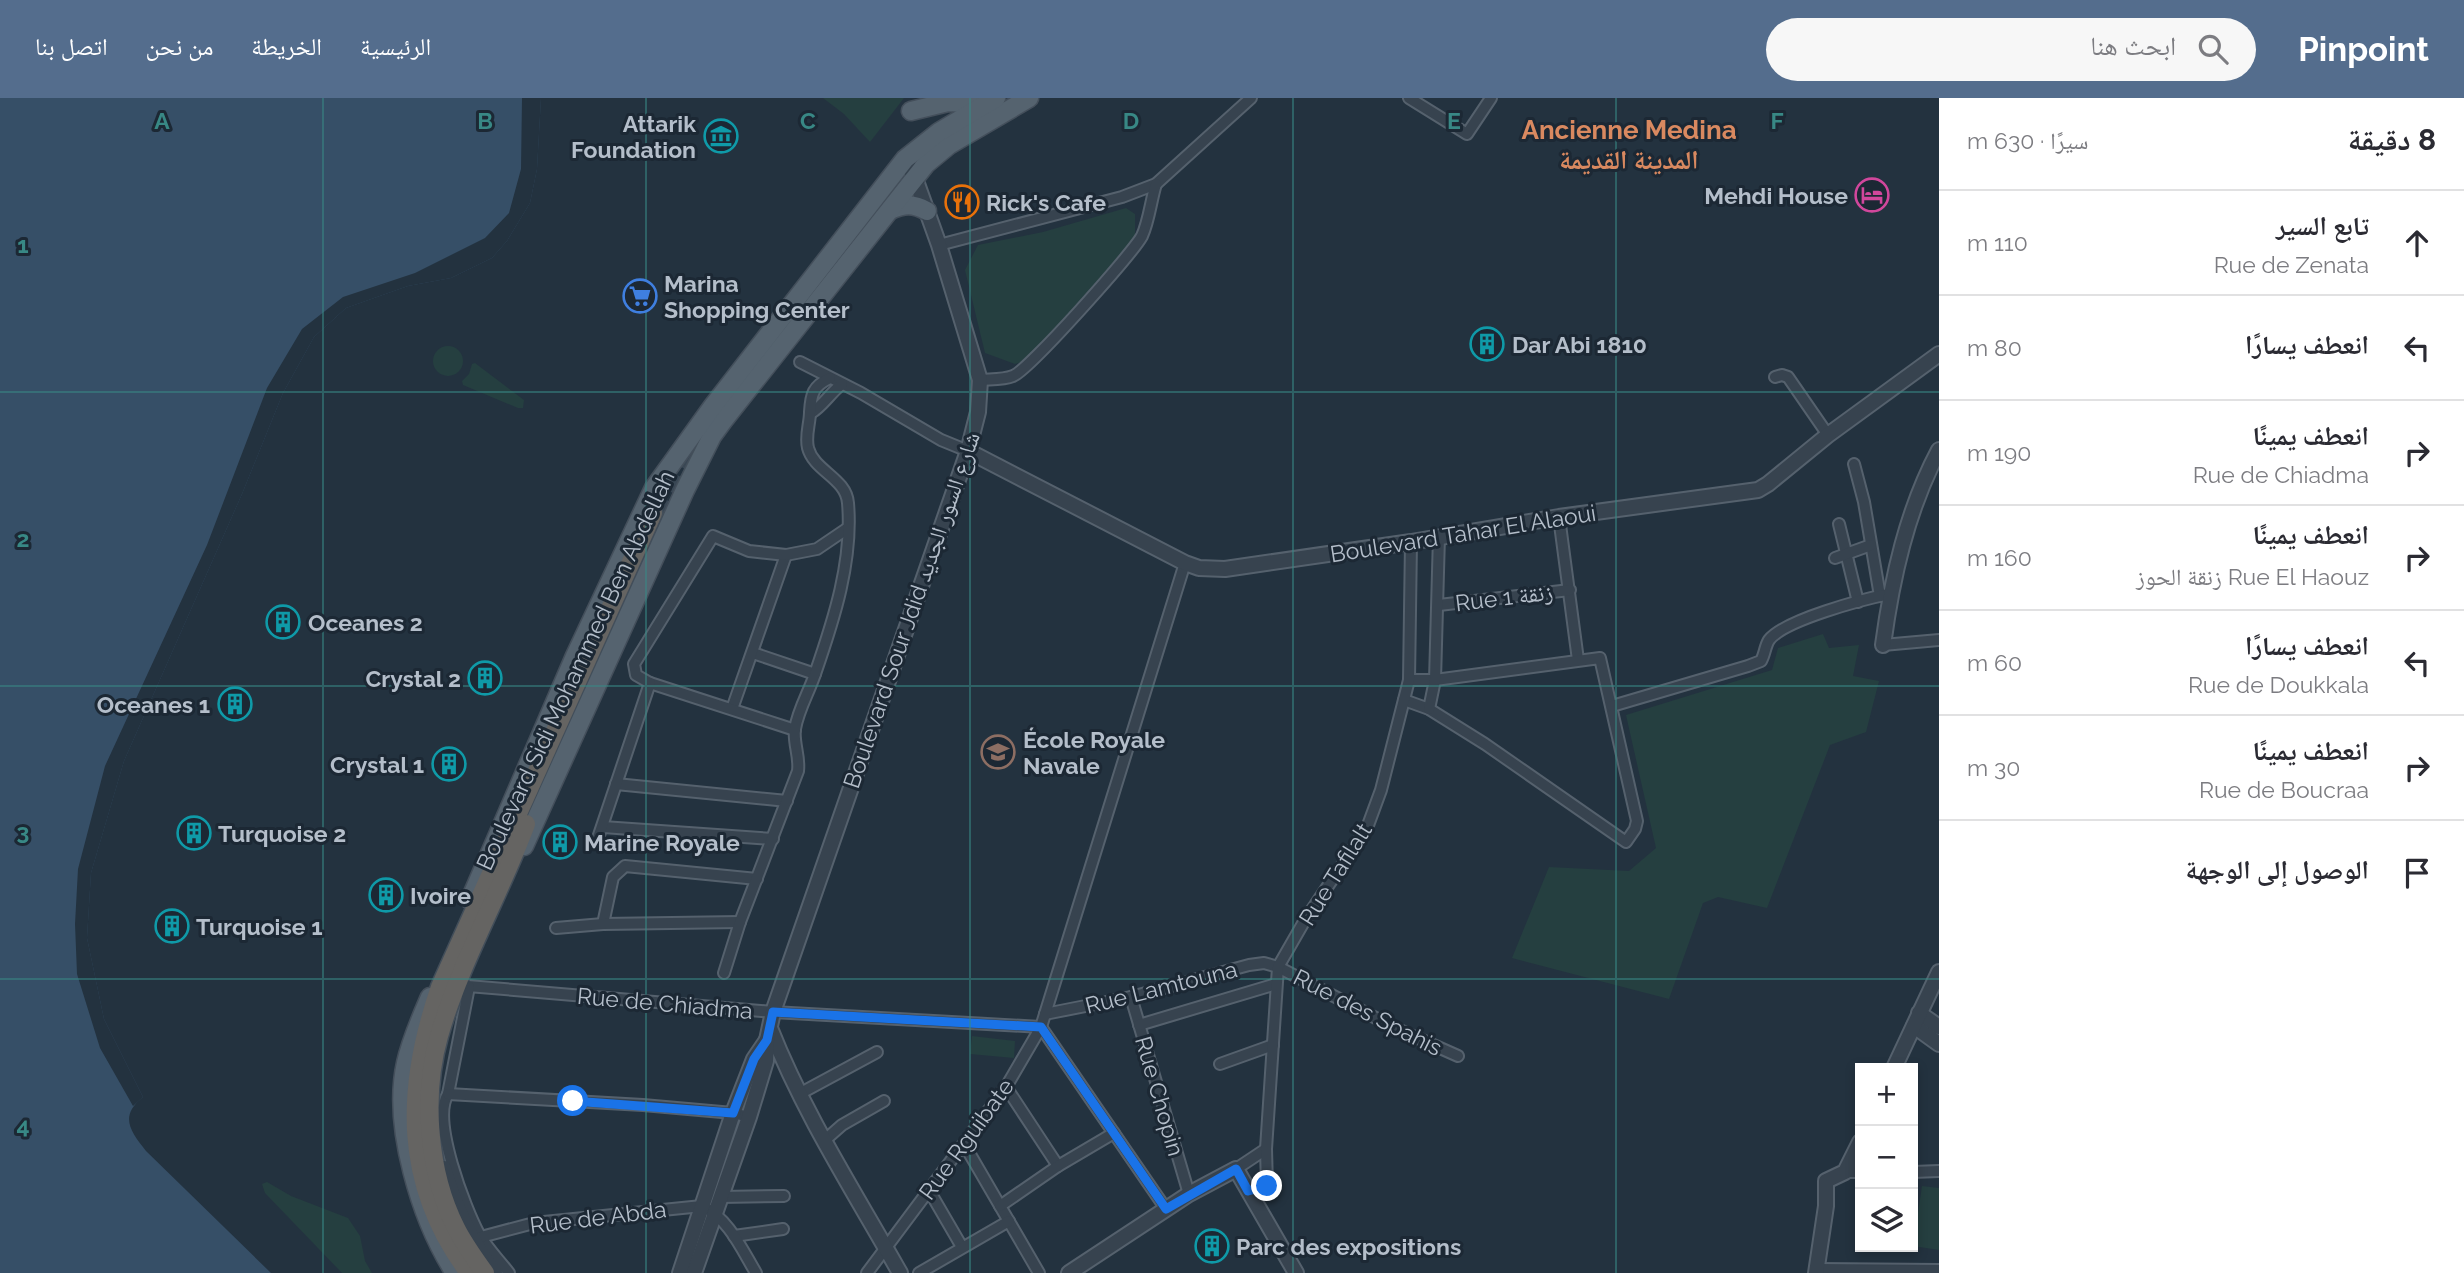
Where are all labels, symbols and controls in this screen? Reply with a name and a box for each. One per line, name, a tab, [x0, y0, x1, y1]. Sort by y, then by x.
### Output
search box	[1766, 18, 2256, 81]
icon: search	[2194, 30, 2232, 68]
text: Pinpoint	[2298, 30, 2429, 69]
text: ابحث هنا	[2090, 31, 2176, 61]
text: اتصل بنا	[35, 32, 108, 61]
text: من نحن	[146, 32, 213, 61]
text: الخريطة	[251, 32, 322, 61]
text: الرئيسية	[360, 32, 431, 61]
text: A	[154, 107, 170, 134]
text: B	[477, 107, 493, 134]
text: C	[800, 107, 816, 134]
text: D	[1123, 107, 1139, 134]
text: E	[1447, 107, 1461, 134]
text: F	[1770, 107, 1784, 134]
place label: Attarik Foundation	[571, 110, 696, 163]
district label: Ancienne Medina المدينة القديمة	[1521, 115, 1737, 175]
museum icon: Attarik Foundation	[702, 117, 740, 155]
text: 8 دقيقة	[2348, 122, 2436, 157]
text: سيرًا · 630 m	[1967, 127, 2089, 154]
hotel icon: Mehdi House	[1853, 176, 1891, 214]
place label: Mehdi House	[1704, 182, 1848, 209]
restaurant icon: Rick's Cafe	[943, 183, 981, 221]
place label: Rick's Cafe	[986, 189, 1106, 216]
text: تابع السير	[2276, 211, 2369, 241]
icon: ahead	[2398, 224, 2436, 262]
text: 110 m	[1967, 229, 2028, 256]
text: 1	[17, 231, 29, 258]
text: Rue de Zenata	[2214, 251, 2369, 278]
place label: Marina Shopping Center	[664, 270, 850, 323]
supermarket icon: Marina Shopping Center	[621, 277, 659, 315]
building icon: Dar Abi 1810	[1468, 325, 1506, 363]
icon: left	[2398, 329, 2436, 367]
text: انعطف يسارًا	[2245, 330, 2369, 360]
place label: Dar Abi 1810	[1512, 331, 1647, 358]
text: 80 m	[1967, 334, 2022, 361]
text: انعطف يمينًا	[2252, 421, 2369, 451]
street label: Boulevard Sour Jdid شارع السور الجديد	[837, 428, 987, 792]
icon: right	[2398, 434, 2436, 472]
text: 190 m	[1967, 439, 2031, 466]
text: Rue de Chiadma	[2193, 461, 2369, 488]
street label: Boulevard Sidi Mohammed Ben Abdellah	[470, 466, 680, 874]
street label: Boulevard Tahar El Alaoui	[1328, 499, 1598, 567]
text: انعطف يمينًا	[2252, 520, 2369, 550]
text: 2	[17, 525, 29, 552]
icon: right	[2398, 539, 2436, 577]
text: 160 m	[1967, 544, 2032, 571]
text: Rue El Haouz زنقة الحوز	[2136, 563, 2369, 590]
street label: Rue 1 زنقة	[1454, 578, 1554, 616]
building icon: Oceanes 2	[264, 603, 302, 641]
place label: Oceanes 2	[308, 609, 423, 636]
text: انعطف يسارًا	[2245, 631, 2369, 661]
icon: left	[2398, 644, 2436, 682]
text: 60 m	[1967, 649, 2022, 676]
building icon: Crystal 2	[466, 659, 504, 697]
place label: Crystal 2	[365, 665, 461, 692]
text: Rue de Doukkala	[2188, 671, 2369, 698]
building icon: Oceanes 1	[216, 685, 254, 723]
place label: Oceanes 1	[97, 691, 210, 718]
place label: École Royale Navale	[1023, 726, 1165, 779]
school or university icon: École Royale Navale	[979, 733, 1017, 771]
text: انعطف يمينًا	[2252, 736, 2369, 766]
building icon: Crystal 1	[430, 745, 468, 783]
icon: right	[2398, 749, 2436, 787]
place label: Crystal 1	[330, 751, 424, 778]
text: 30 m	[1967, 754, 2020, 781]
text: Rue de Boucraa	[2199, 776, 2369, 803]
building icon: Turquoise 2	[175, 814, 213, 852]
text: 3	[17, 818, 29, 845]
street label: Rue Tafilalt	[1293, 818, 1377, 930]
place label: Turquoise 2	[218, 820, 346, 847]
building icon: Marine Royale	[541, 823, 579, 861]
place label: Marine Royale	[584, 829, 740, 856]
icon: arrive	[2398, 854, 2436, 892]
text: الوصول إلى الوجهة	[2186, 855, 2369, 885]
building icon: Ivoire	[367, 876, 405, 914]
place label: Ivoire	[410, 882, 471, 909]
building icon: Turquoise 1	[153, 907, 191, 945]
place label: Turquoise 1	[196, 913, 323, 940]
street label: Rue Lamtouna	[1082, 955, 1240, 1019]
street label: Rue des Spahis	[1289, 963, 1447, 1061]
street label: Rue de Chiadma	[576, 982, 754, 1024]
street label: Rue Chopin	[1130, 1033, 1190, 1159]
map controls	[1855, 1063, 1918, 1252]
button: +	[1855, 1063, 1918, 1126]
street label: Rue Rguibate	[913, 1073, 1019, 1205]
route start	[557, 1085, 588, 1116]
text: 4	[16, 1112, 30, 1139]
button: −	[1855, 1126, 1918, 1189]
route end	[1251, 1170, 1282, 1201]
button: layers	[1855, 1189, 1918, 1252]
street label: Rue de Abda	[528, 1195, 668, 1239]
building icon: Parc des expositions	[1193, 1227, 1231, 1265]
place label: Parc des expositions	[1236, 1233, 1461, 1260]

